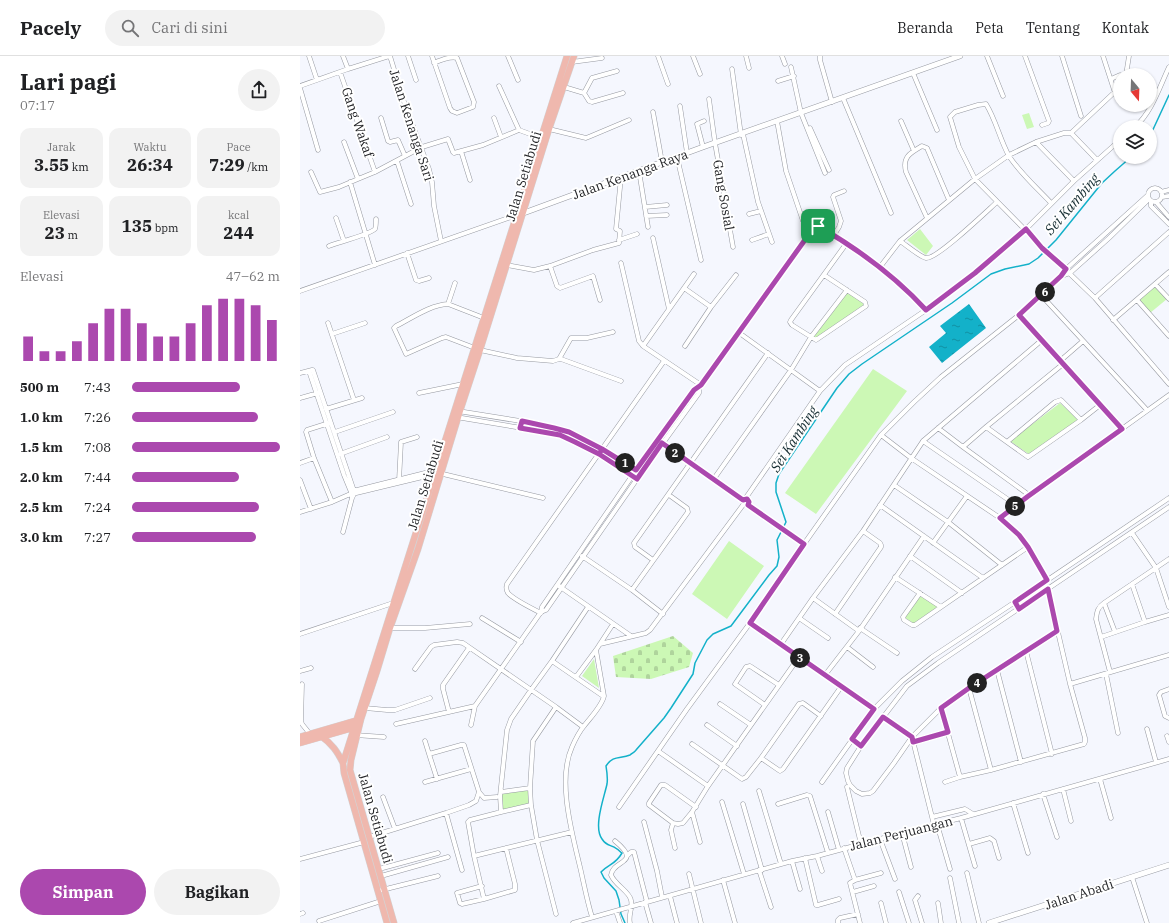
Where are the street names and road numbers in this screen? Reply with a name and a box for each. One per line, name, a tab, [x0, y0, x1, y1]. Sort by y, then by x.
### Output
street label: Jalan Kenanga Sari	[385, 67, 438, 183]
street label: Gang Wakaf	[338, 85, 378, 161]
street label: Jalan Setiabudi	[502, 129, 545, 223]
street label: Jalan Kenanga Raya	[570, 146, 690, 203]
street label: Gang Sosial	[709, 158, 738, 232]
street label: Jalan Setiabudi	[404, 438, 447, 532]
street label: Jalan Setiabudi	[354, 771, 397, 865]
street label: Jalan Perjuangan	[848, 812, 954, 855]
street label: Jalan Abadi	[1043, 875, 1116, 914]

